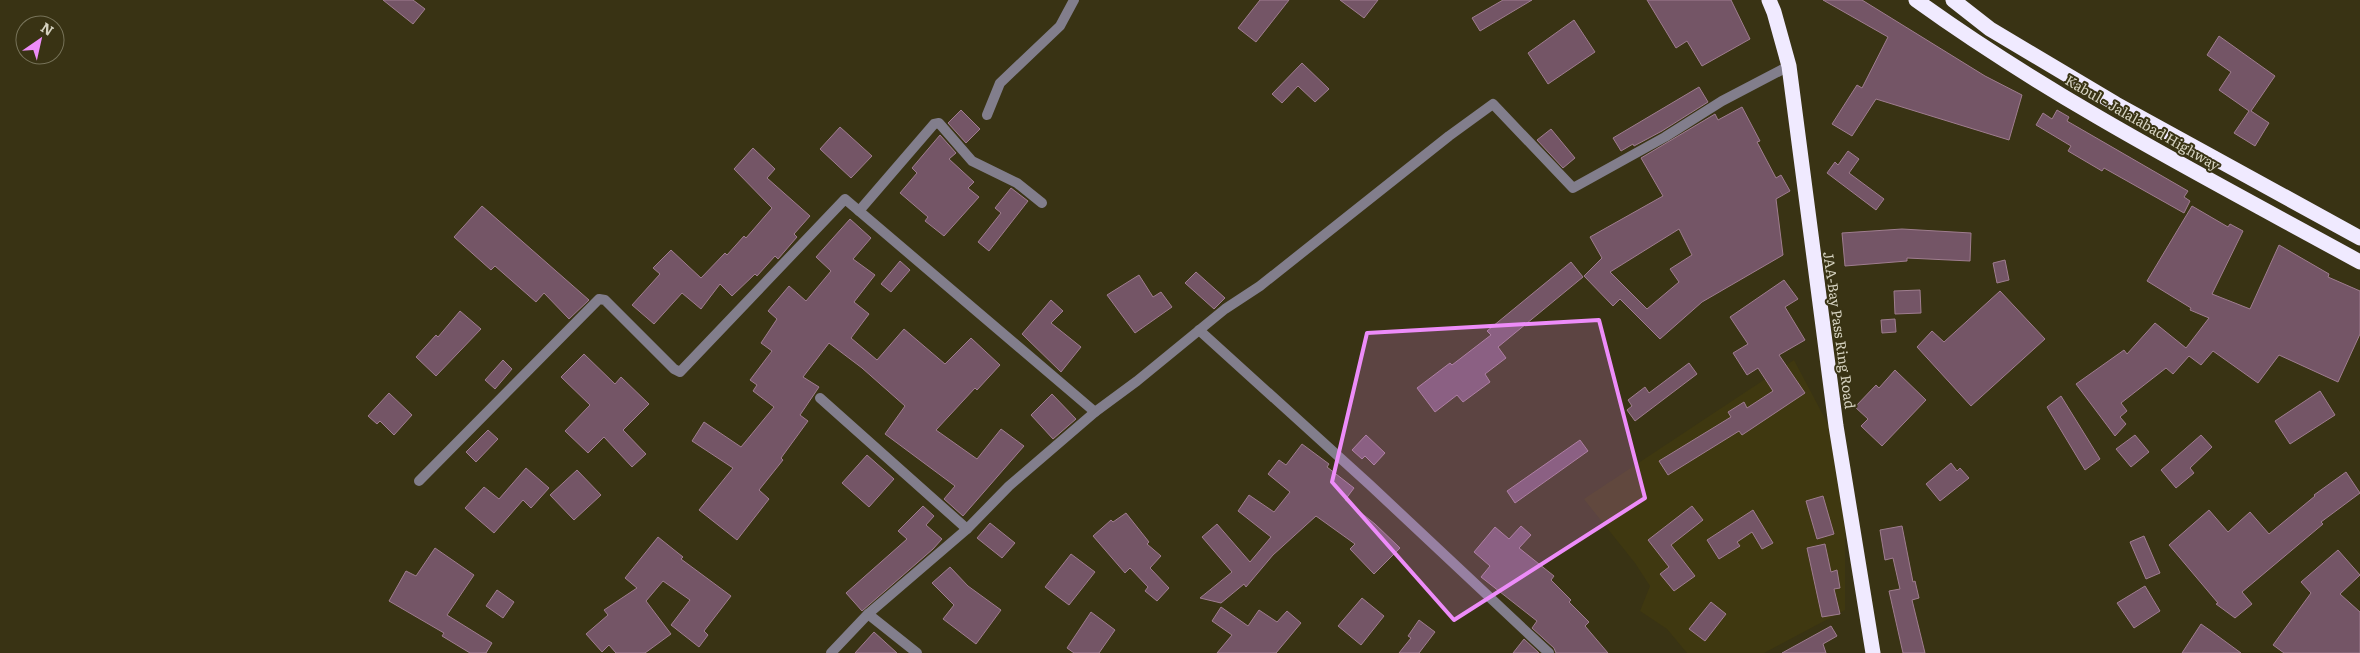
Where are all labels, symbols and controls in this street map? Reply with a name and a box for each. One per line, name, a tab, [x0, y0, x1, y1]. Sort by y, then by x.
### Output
north arrow	[15, 15, 65, 65]
text: N	[37, 17, 58, 40]
street label: Kabul - Jalalabad Highway	[2062, 69, 2225, 175]
street label: JAA-Bay Pass Ring Road	[1819, 250, 1861, 410]

